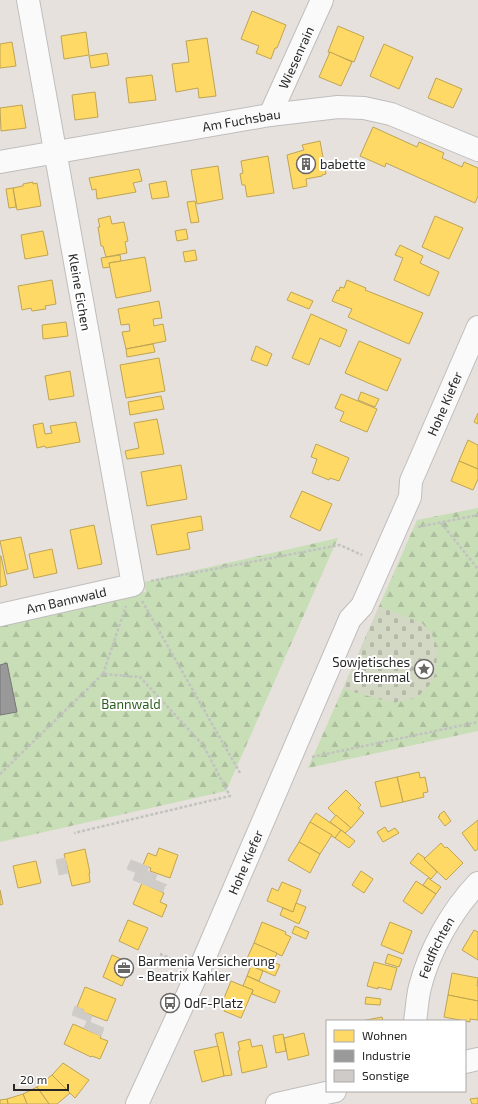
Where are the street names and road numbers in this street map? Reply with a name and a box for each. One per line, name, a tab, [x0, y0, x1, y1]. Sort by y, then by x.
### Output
street label: Wiesenrain	[275, 24, 317, 91]
street label: Am Fuchsbau	[201, 106, 281, 135]
street label: Kleine Eichen	[65, 252, 95, 332]
street label: Hohe Kiefer	[424, 369, 466, 438]
street label: Am Bannwald	[25, 583, 108, 617]
street label: Hohe Kiefer	[225, 828, 266, 897]
street label: Feldfichten	[415, 914, 458, 980]

